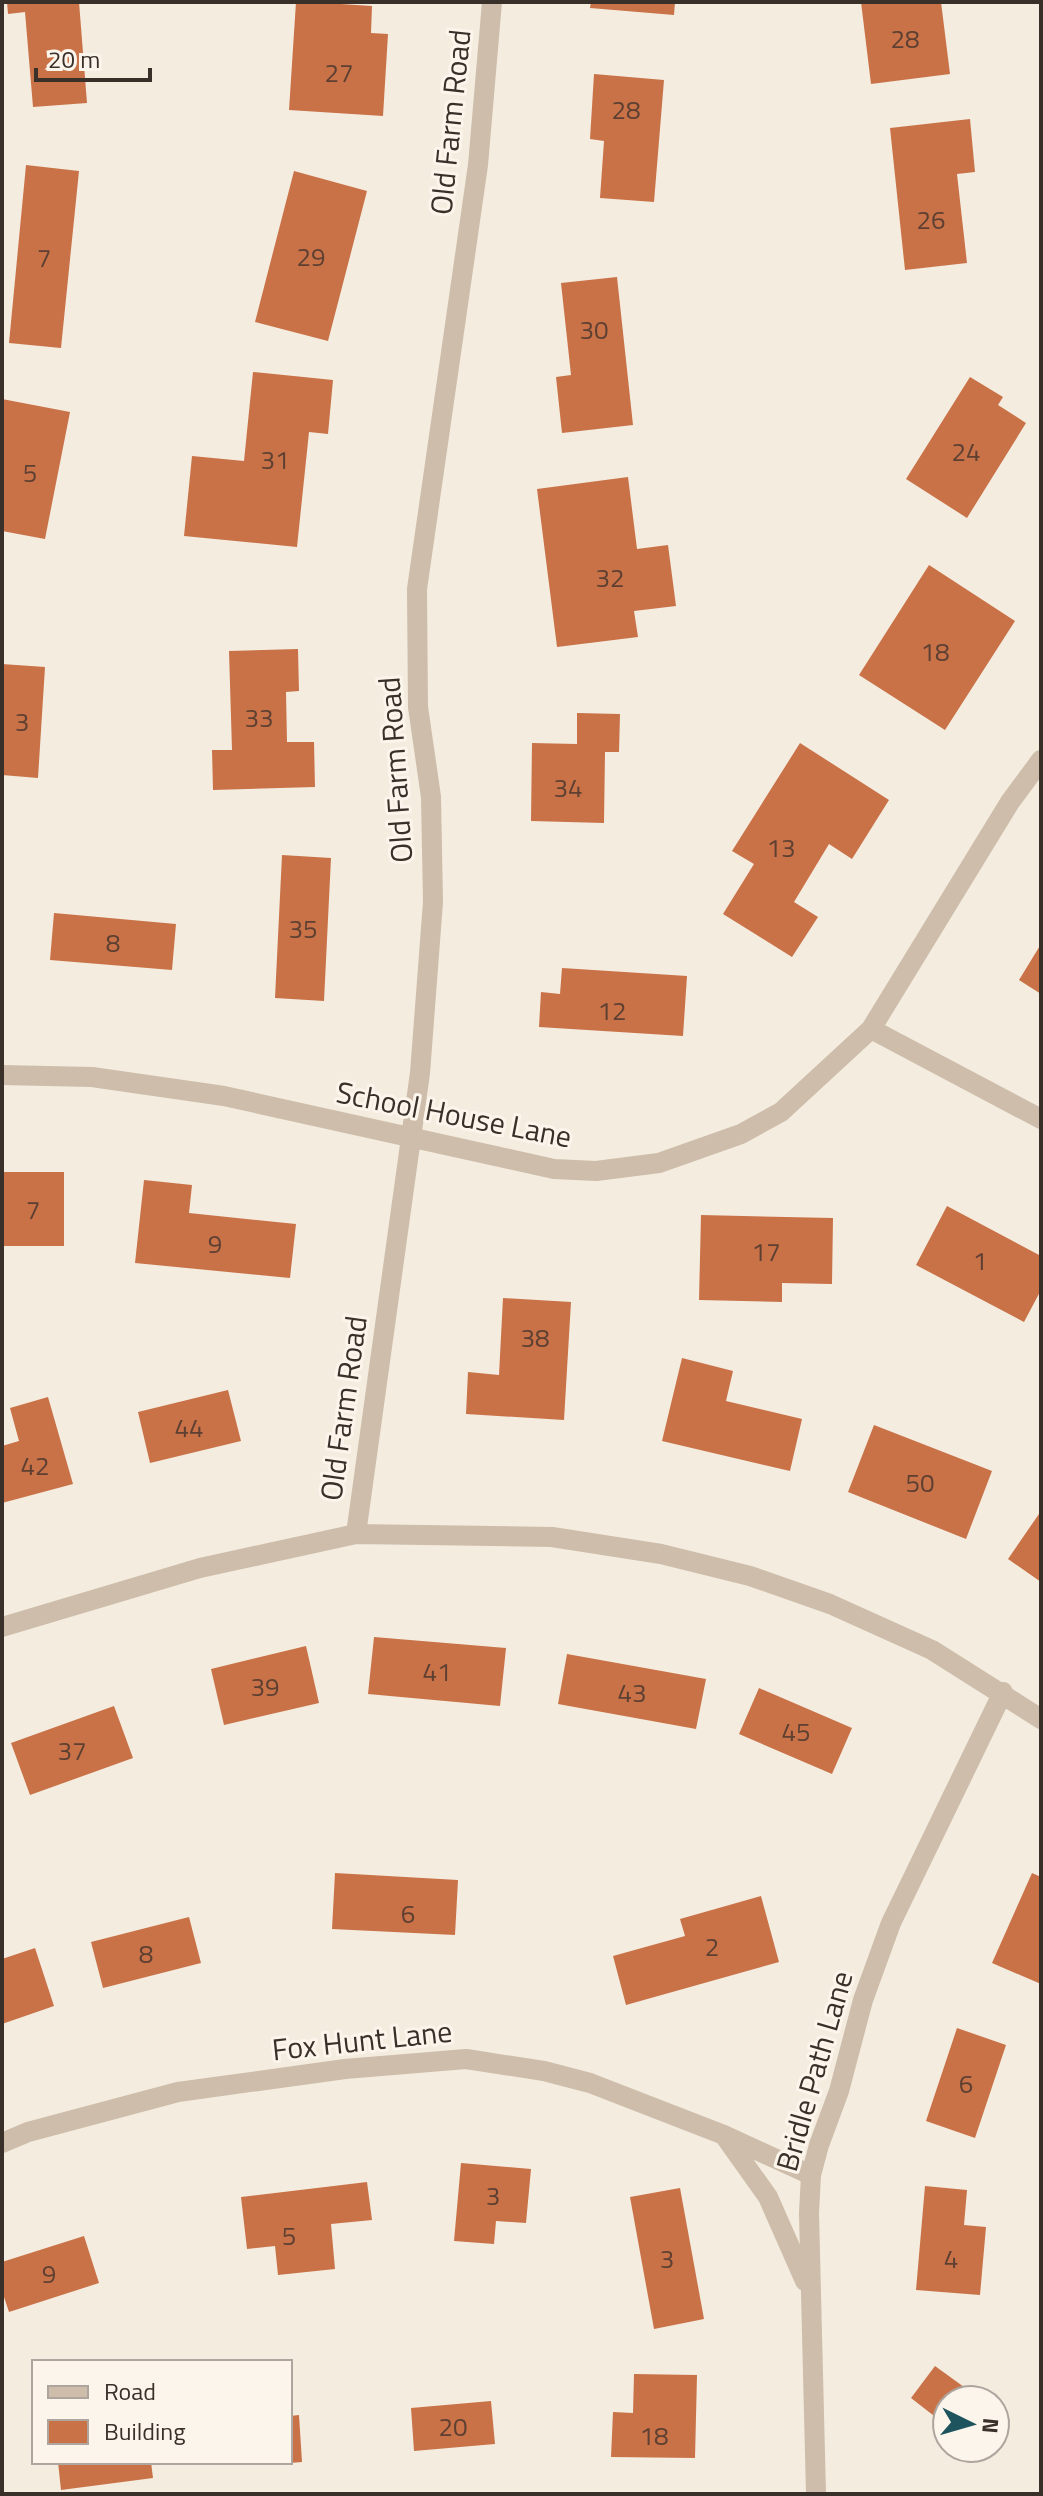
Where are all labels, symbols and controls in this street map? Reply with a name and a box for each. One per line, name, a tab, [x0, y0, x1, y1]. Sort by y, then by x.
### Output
house number: 28	[890, 19, 920, 58]
street label: Old Farm Road	[417, 27, 483, 217]
scale bar	[36, 32, 150, 82]
text: 20 m	[48, 41, 100, 77]
house number: 27	[324, 53, 354, 92]
house number: 28	[611, 90, 641, 129]
house number: 26	[916, 200, 946, 239]
house number: 29	[296, 237, 326, 276]
house number: 7	[37, 238, 51, 277]
house number: 30	[579, 310, 609, 349]
house number: 24	[951, 432, 981, 471]
house number: 31	[260, 440, 290, 479]
house number: 5	[23, 453, 37, 492]
house number: 32	[595, 558, 625, 597]
house number: 18	[920, 632, 950, 671]
street label: Old Farm Road	[366, 676, 424, 864]
house number: 33	[244, 698, 274, 737]
house number: 3	[15, 702, 29, 741]
house number: 34	[553, 768, 583, 807]
house number: 13	[766, 828, 796, 867]
house number: 35	[288, 909, 318, 948]
house number: 8	[106, 923, 120, 962]
house number: 12	[597, 991, 627, 1030]
street label: School House Lane	[332, 1069, 576, 1159]
house number: 7	[26, 1190, 40, 1229]
house number: 9	[208, 1224, 222, 1263]
house number: 17	[751, 1232, 781, 1271]
house number: 1	[973, 1241, 987, 1280]
street label: Old Farm Road	[307, 1313, 379, 1503]
house number: 38	[520, 1318, 550, 1357]
house number: 44	[174, 1408, 204, 1447]
house number: 42	[20, 1446, 50, 1485]
house number: 50	[905, 1463, 935, 1502]
house number: 41	[422, 1652, 452, 1691]
house number: 39	[250, 1667, 280, 1706]
house number: 43	[617, 1673, 647, 1712]
house number: 45	[781, 1712, 811, 1751]
house number: 37	[57, 1731, 87, 1770]
house number: 6	[401, 1894, 415, 1933]
house number: 2	[705, 1927, 719, 1966]
house number: 8	[139, 1934, 153, 1973]
street label: Bridle Path Lane	[763, 1965, 865, 2177]
street label: Fox Hunt Lane	[270, 2008, 454, 2072]
house number: 6	[959, 2064, 973, 2103]
house number: 3	[486, 2176, 500, 2215]
house number: 5	[282, 2216, 296, 2255]
house number: 3	[660, 2239, 674, 2278]
house number: 4	[944, 2239, 958, 2278]
house number: 9	[42, 2254, 56, 2293]
legend	[32, 2360, 292, 2464]
text: Road	[104, 2373, 156, 2409]
north arrow	[931, 2384, 1011, 2464]
house number: 20	[438, 2407, 468, 2446]
text: Building	[104, 2413, 186, 2449]
house number: 18	[639, 2416, 669, 2455]
text: N	[973, 2417, 1009, 2435]

